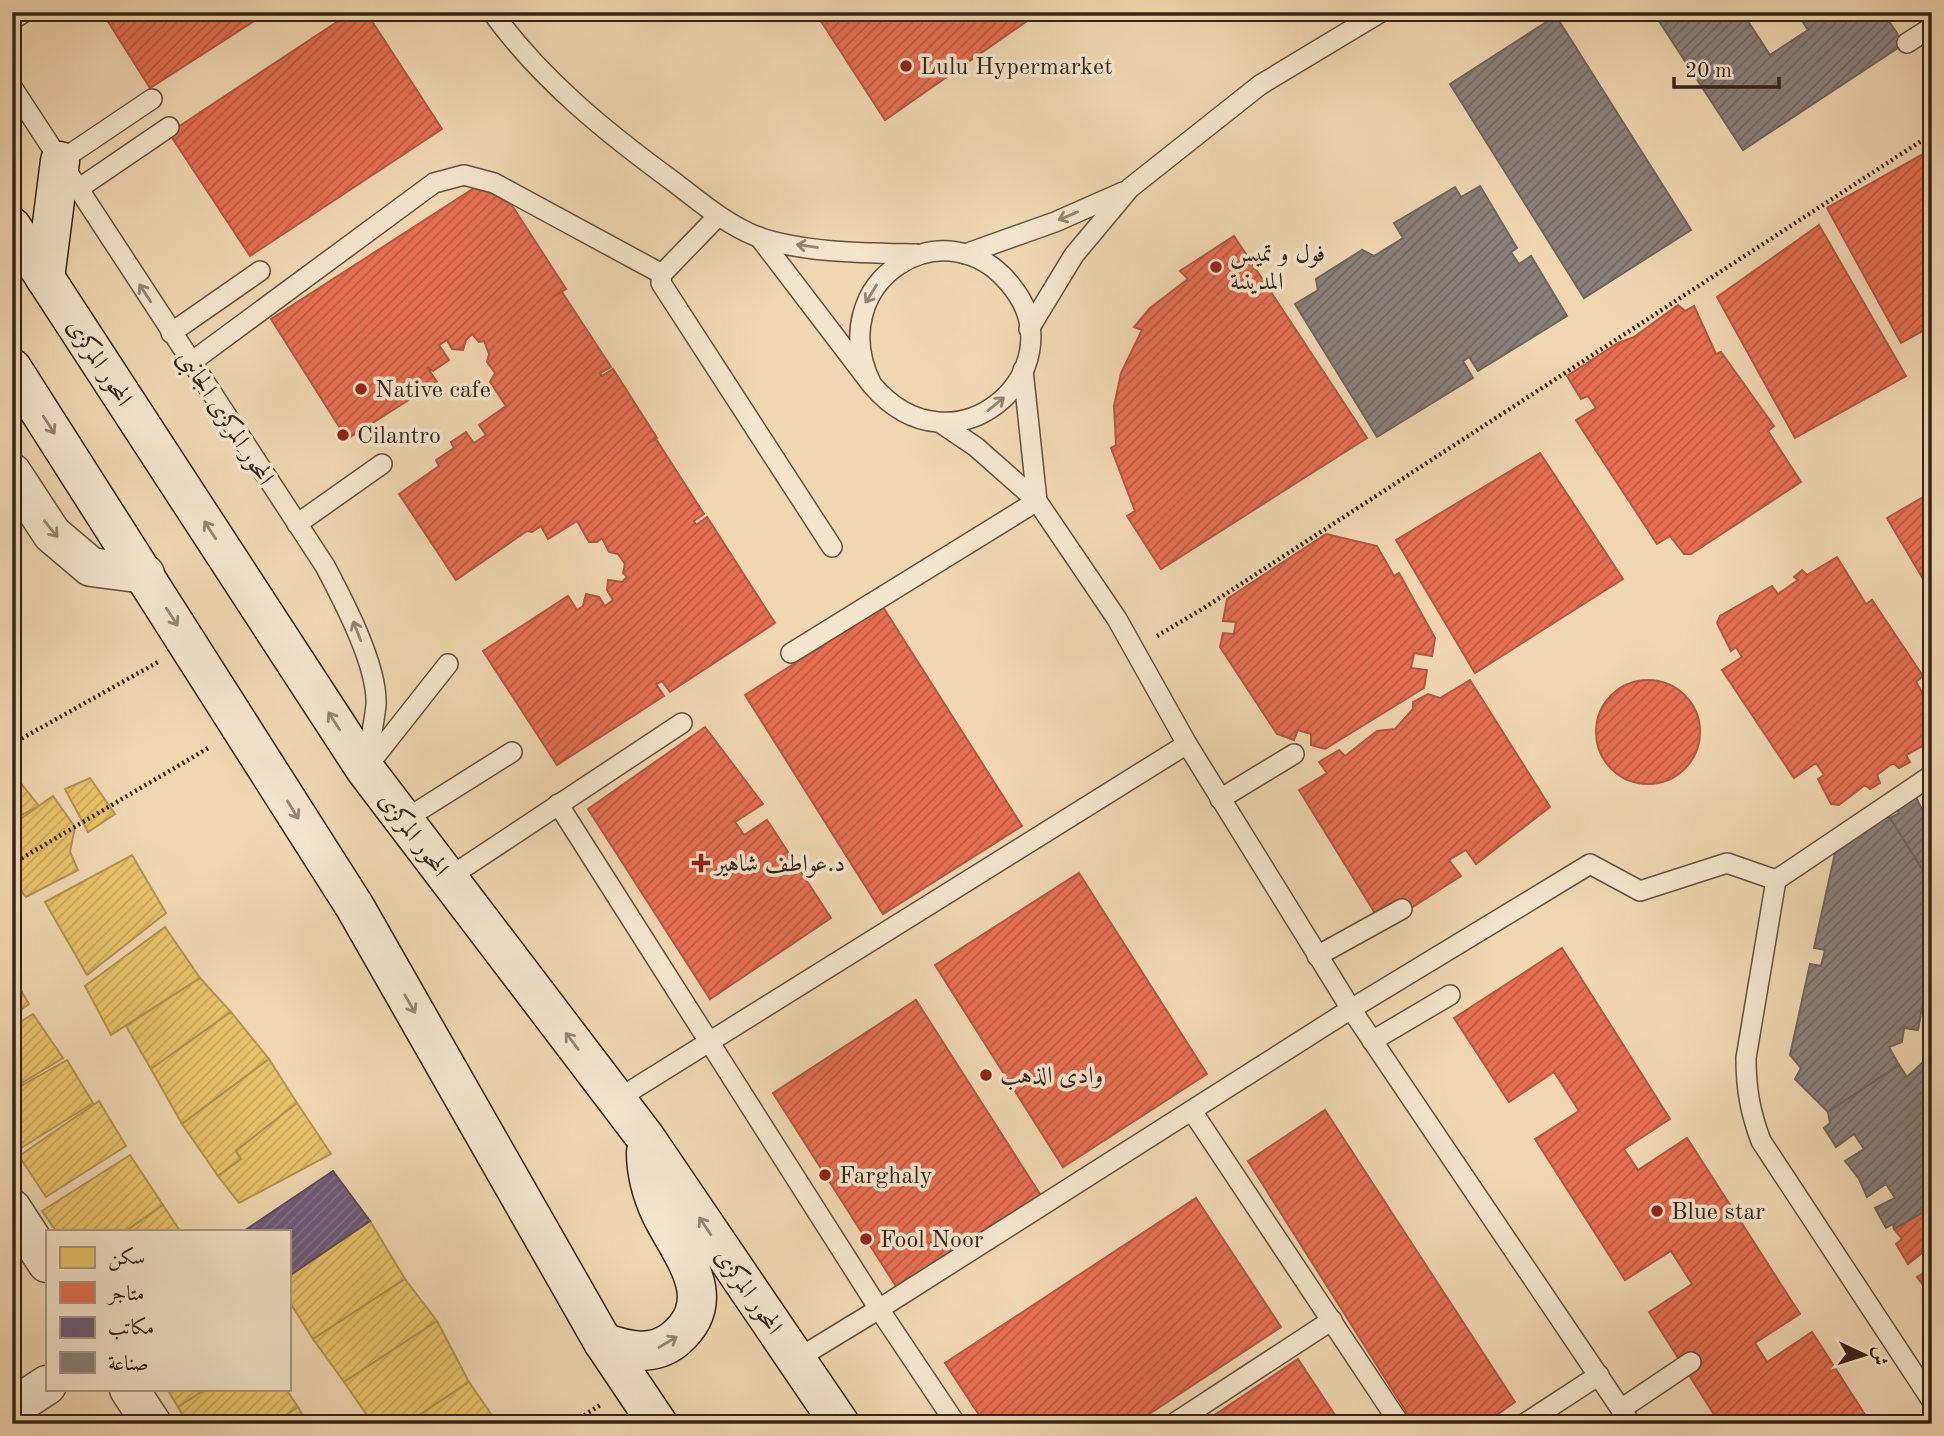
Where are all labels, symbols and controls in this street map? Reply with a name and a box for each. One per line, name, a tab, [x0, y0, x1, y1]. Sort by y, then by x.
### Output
scale bar	[1674, 46, 1780, 90]
place label: Lulu Hypermarket	[920, 56, 1113, 80]
marker: Lulu Hypermarket	[898, 58, 914, 74]
text: 20 m	[1685, 61, 1732, 82]
one-way arrow	[1058, 211, 1079, 224]
one-way arrow	[797, 239, 819, 252]
place label: فول و تميس المدينىة	[1230, 243, 1325, 295]
marker: فول و تميس المدينىة	[1208, 259, 1224, 275]
one-way arrow	[138, 284, 152, 304]
one-way arrow	[863, 284, 877, 304]
street label: المحور المركزى	[61, 314, 138, 411]
street label: المحور المركزى الجانبى	[169, 345, 279, 492]
place label: Native cafe	[375, 379, 491, 403]
marker: Native cafe	[353, 381, 369, 397]
one-way arrow	[987, 396, 1005, 412]
one-way arrow	[43, 415, 57, 435]
place label: Cilantro	[357, 425, 441, 449]
marker: Cilantro	[335, 427, 351, 443]
one-way arrow	[43, 520, 58, 538]
one-way arrow	[202, 521, 216, 541]
one-way arrow	[166, 606, 180, 626]
one-way arrow	[349, 621, 362, 643]
one-way arrow	[327, 712, 341, 731]
street label: المحور المركزى	[372, 787, 454, 882]
one-way arrow	[286, 799, 300, 819]
place label: د.عواطف شاهير	[712, 853, 845, 878]
marker: د.عواطف شاهير	[693, 855, 709, 871]
one-way arrow	[403, 994, 417, 1014]
one-way arrow	[564, 1032, 579, 1051]
place label: وادى الذهب	[1000, 1065, 1103, 1091]
marker: وادى الذهب	[978, 1067, 994, 1083]
place label: Farghaly	[839, 1165, 933, 1189]
marker: Farghaly	[817, 1167, 833, 1183]
place label: Blue star	[1671, 1201, 1765, 1225]
marker: Blue star	[1649, 1203, 1665, 1219]
one-way arrow	[697, 1217, 712, 1236]
place label: Fool Noor	[880, 1229, 984, 1253]
legend	[46, 1230, 290, 1390]
marker: Fool Noor	[858, 1231, 874, 1247]
street label: المحور المركزى	[708, 1243, 788, 1340]
text: سكن	[108, 1246, 145, 1271]
text: متاجر	[106, 1284, 145, 1306]
text: مكاتب	[108, 1316, 154, 1340]
north arrow	[1828, 1320, 1898, 1390]
one-way arrow	[657, 1335, 677, 1349]
text: ش	[1868, 1346, 1889, 1366]
text: صناعة	[108, 1354, 149, 1375]

